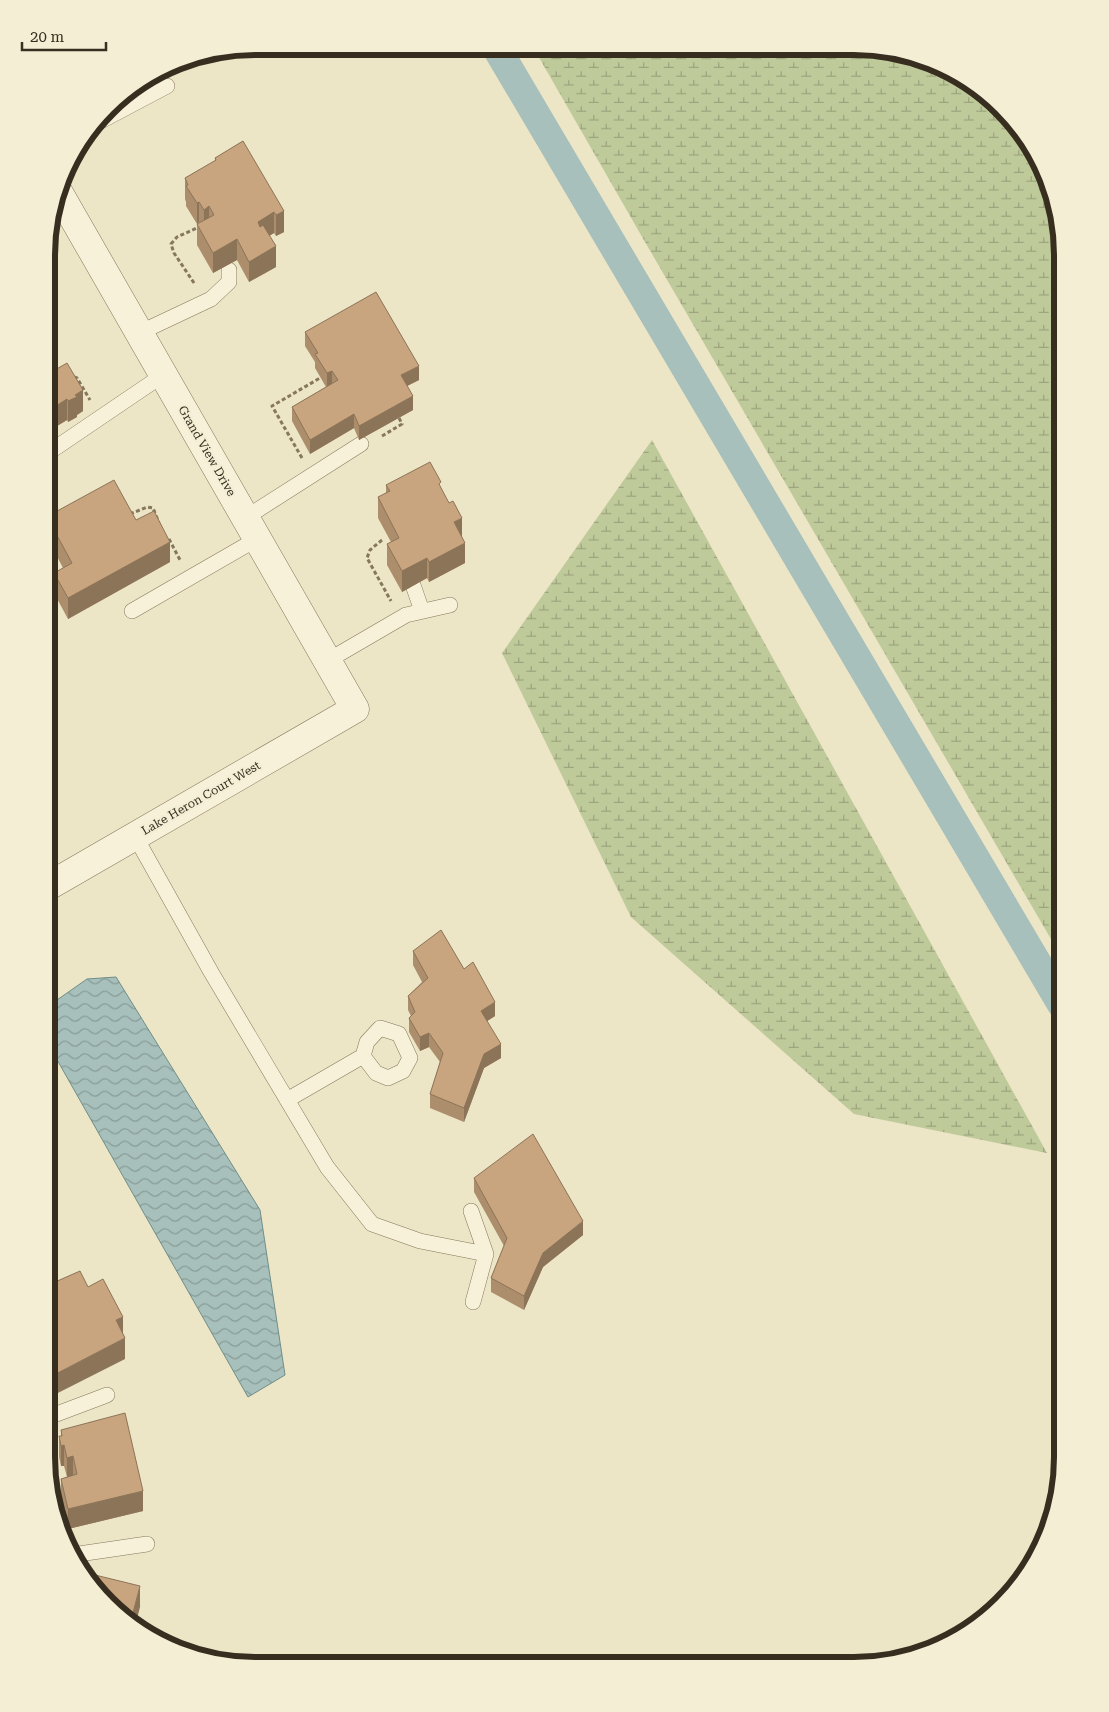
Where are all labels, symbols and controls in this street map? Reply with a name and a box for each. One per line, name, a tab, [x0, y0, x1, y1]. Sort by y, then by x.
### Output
scale bar	[22, 20, 106, 52]
text: 20 m	[30, 28, 65, 46]
street label: Grand View Drive	[175, 403, 239, 499]
street label: Lake Heron Court West	[139, 758, 263, 838]

